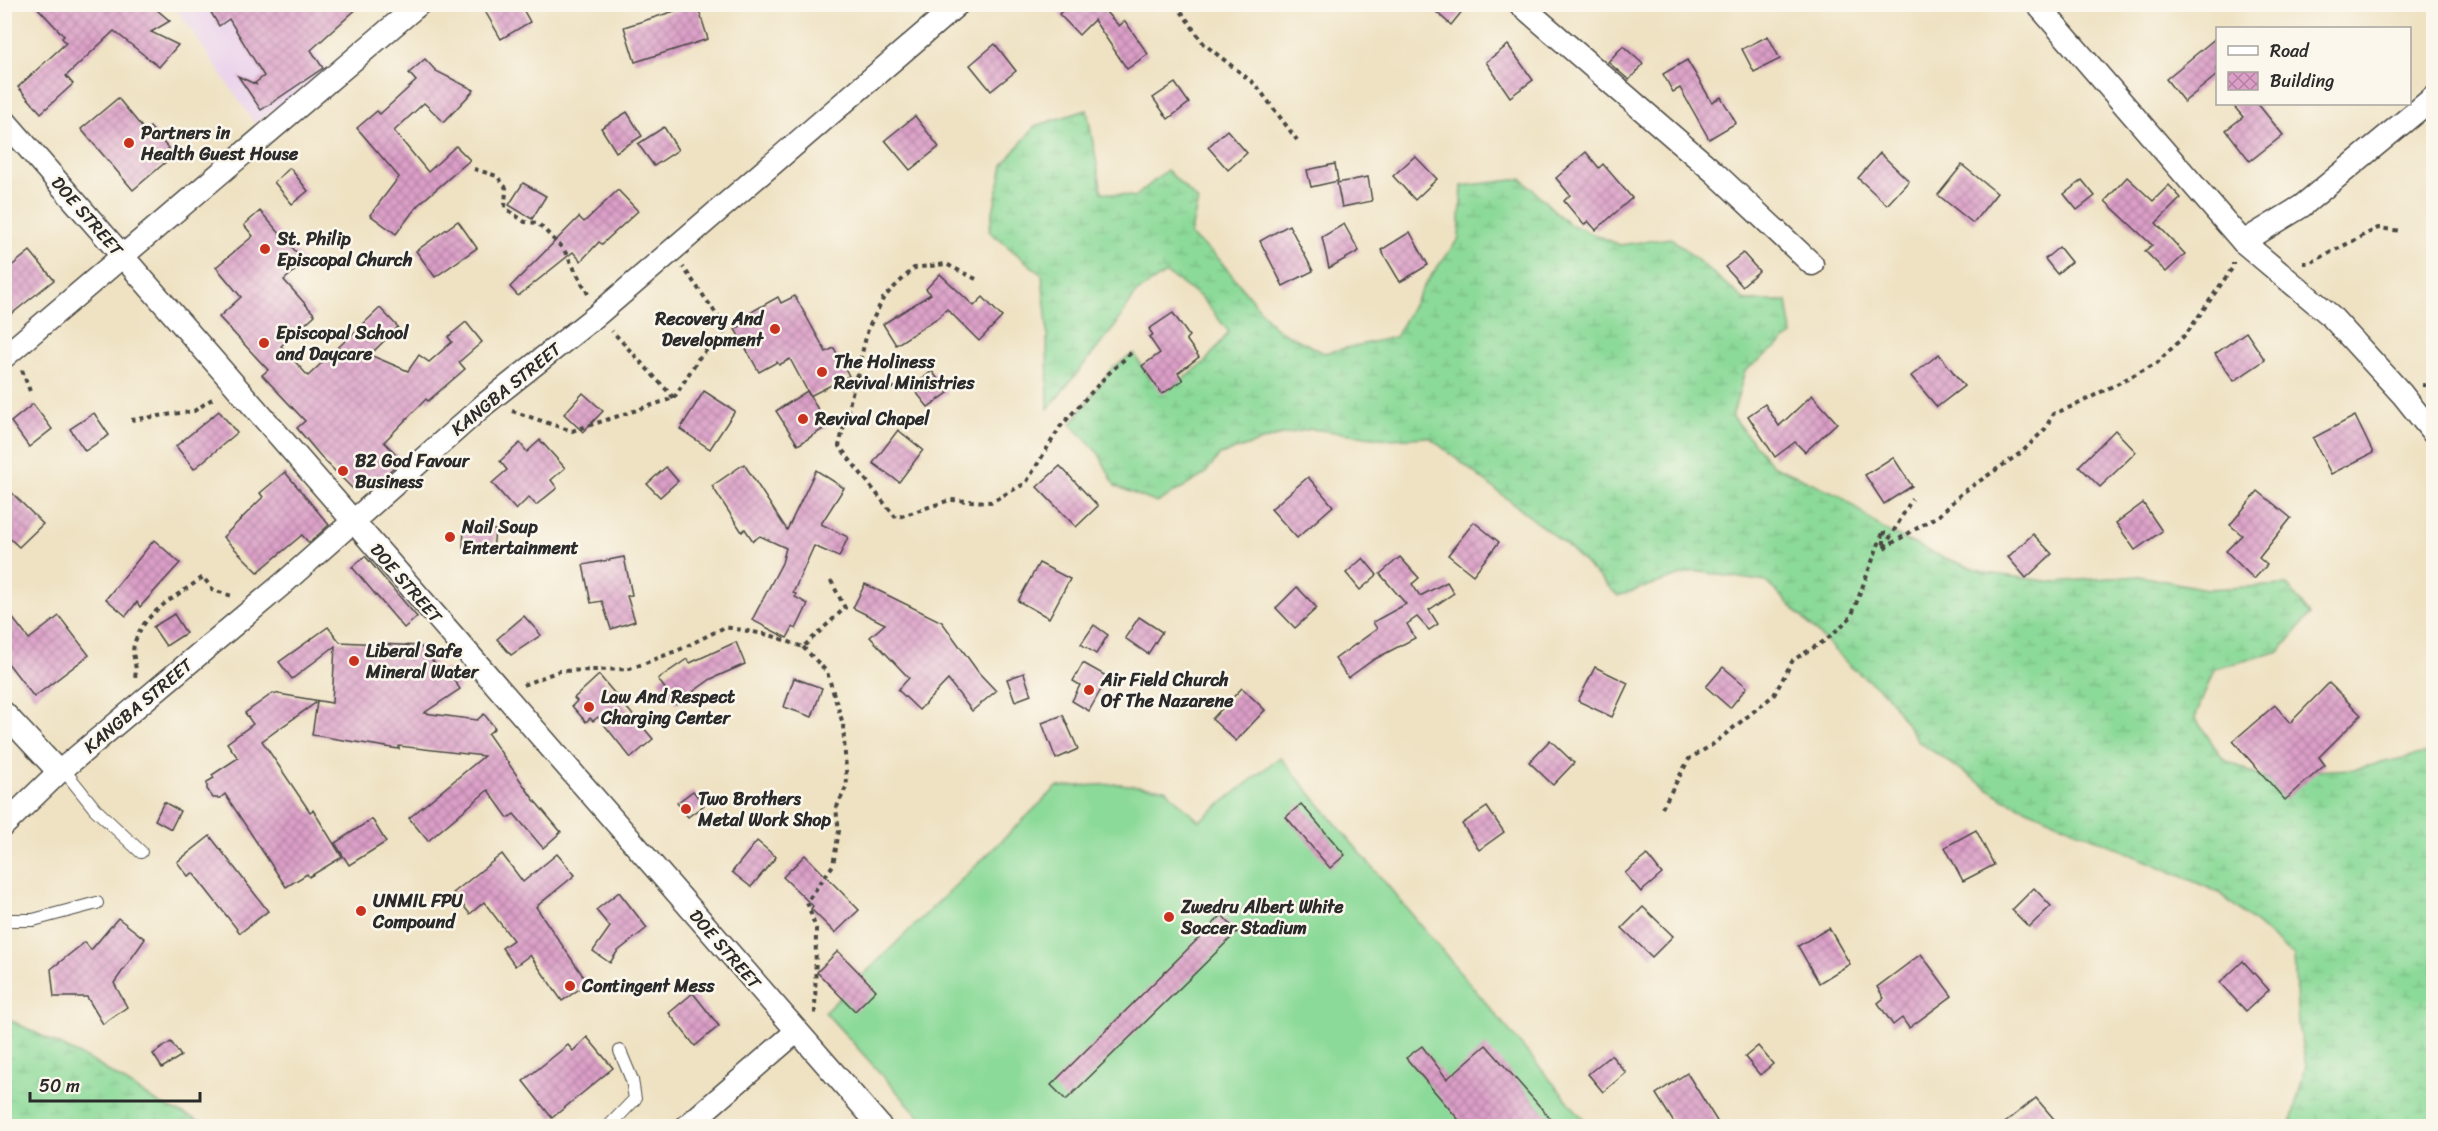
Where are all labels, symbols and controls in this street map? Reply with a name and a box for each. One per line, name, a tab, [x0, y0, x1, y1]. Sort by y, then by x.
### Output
legend	[2216, 27, 2411, 105]
text: Road	[2270, 35, 2310, 67]
text: Building	[2270, 65, 2334, 97]
place label: Partners in Health Guest House	[140, 117, 299, 170]
marker: Partners in Health Guest House	[122, 136, 136, 150]
street label: DOE STREET	[43, 169, 132, 264]
place label: St. Philip Episcopal Church	[276, 223, 413, 276]
marker: St. Philip Episcopal Church	[258, 242, 272, 256]
place label: Recovery And Development	[654, 303, 765, 356]
place label: Episcopal School and Daycare	[275, 317, 409, 370]
marker: Recovery And Development	[768, 322, 782, 336]
street label: KANGBA STREET	[443, 333, 570, 444]
marker: Episcopal School and Daycare	[257, 336, 271, 350]
place label: The Holiness Revival Ministries	[833, 346, 975, 399]
marker: The Holiness Revival Ministries	[815, 365, 829, 379]
place label: Revival Chapel	[814, 403, 930, 435]
marker: Revival Chapel	[796, 412, 810, 426]
place label: B2 God Favour Business	[355, 445, 471, 498]
marker: B2 God Favour Business	[336, 464, 350, 478]
place label: Nail Soup Entertainment	[461, 511, 579, 564]
marker: Nail Soup Entertainment	[443, 530, 457, 544]
street label: DOE STREET	[362, 536, 451, 631]
place label: Liberal Safe Mineral Water	[365, 635, 480, 688]
street label: KANGBA STREET	[76, 649, 201, 762]
marker: Liberal Safe Mineral Water	[347, 654, 361, 668]
place label: Air Field Church Of The Nazarene	[1100, 664, 1234, 717]
place label: Law And Respect Charging Center	[600, 681, 735, 734]
marker: Air Field Church Of The Nazarene	[1082, 683, 1096, 697]
marker: Law And Respect Charging Center	[582, 700, 596, 714]
place label: Two Brothers Metal Work Shop	[697, 783, 831, 836]
marker: Two Brothers Metal Work Shop	[679, 802, 693, 816]
place label: UNMIL FPU Compound	[372, 885, 464, 938]
place label: Zwedru Albert White Soccer Stadium	[1180, 891, 1344, 944]
street label: DOE STREET	[681, 902, 770, 997]
marker: UNMIL FPU Compound	[354, 904, 368, 918]
marker: Zwedru Albert White Soccer Stadium	[1162, 910, 1176, 924]
place label: Contingent Mess	[581, 970, 715, 1002]
marker: Contingent Mess	[563, 979, 577, 993]
scale bar	[30, 1065, 200, 1103]
text: 50 m	[39, 1070, 80, 1102]

